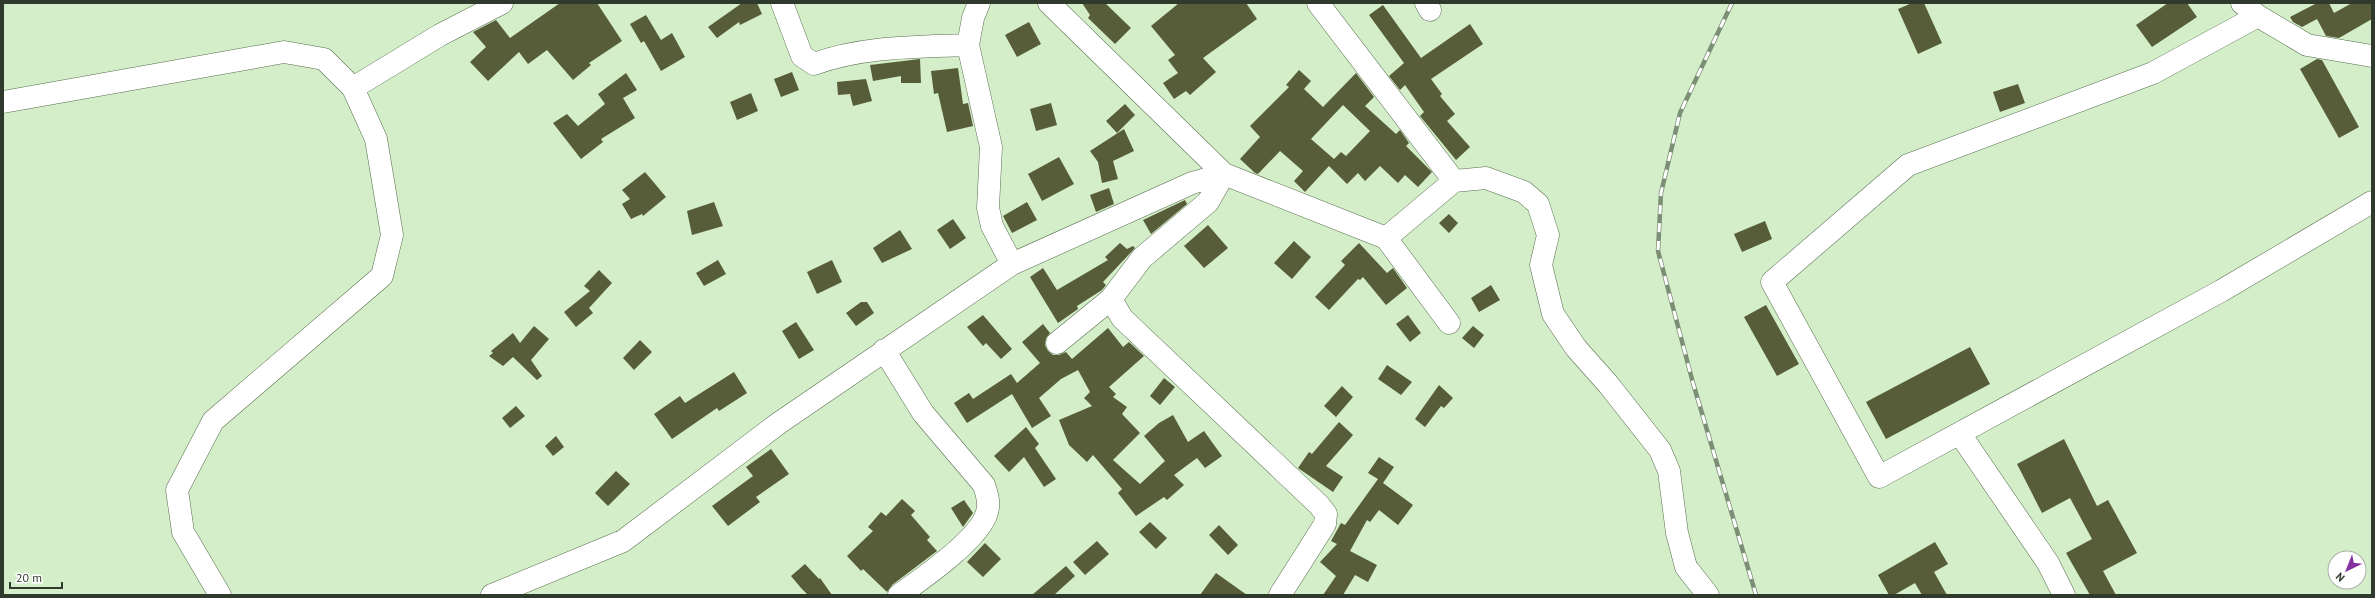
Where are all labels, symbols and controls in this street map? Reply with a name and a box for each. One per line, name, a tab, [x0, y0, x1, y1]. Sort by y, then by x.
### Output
north arrow	[2327, 550, 2367, 590]
scale bar	[10, 564, 62, 590]
text: 20 m	[16, 570, 42, 585]
text: N	[2333, 570, 2348, 585]

